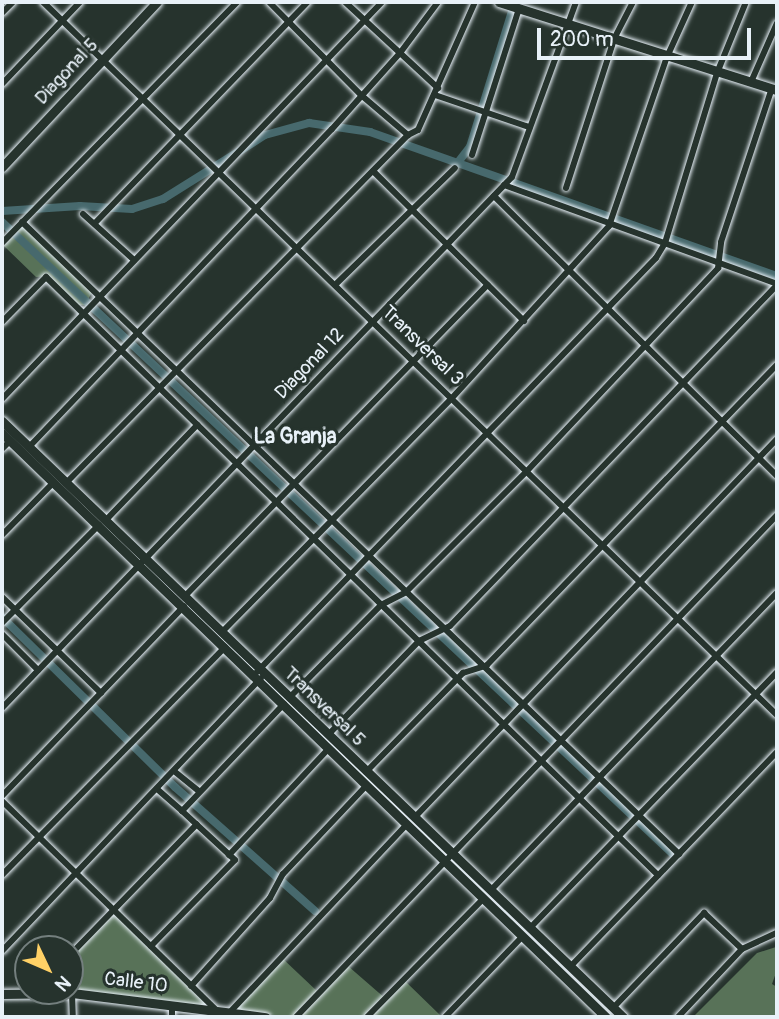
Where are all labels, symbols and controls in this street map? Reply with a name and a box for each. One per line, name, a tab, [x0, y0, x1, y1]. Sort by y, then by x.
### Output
scale bar	[541, 14, 754, 58]
text: 200 m	[550, 26, 614, 53]
street label: Diagonal 5	[31, 34, 103, 110]
street label: Transversal 3	[376, 301, 468, 391]
street label: Diagonal 12	[271, 324, 349, 404]
district label: La Granja	[253, 424, 337, 450]
street label: Transversal 5	[278, 662, 370, 752]
north arrow	[14, 935, 84, 1005]
street label: Calle 10	[103, 968, 169, 998]
text: N	[50, 970, 76, 996]

